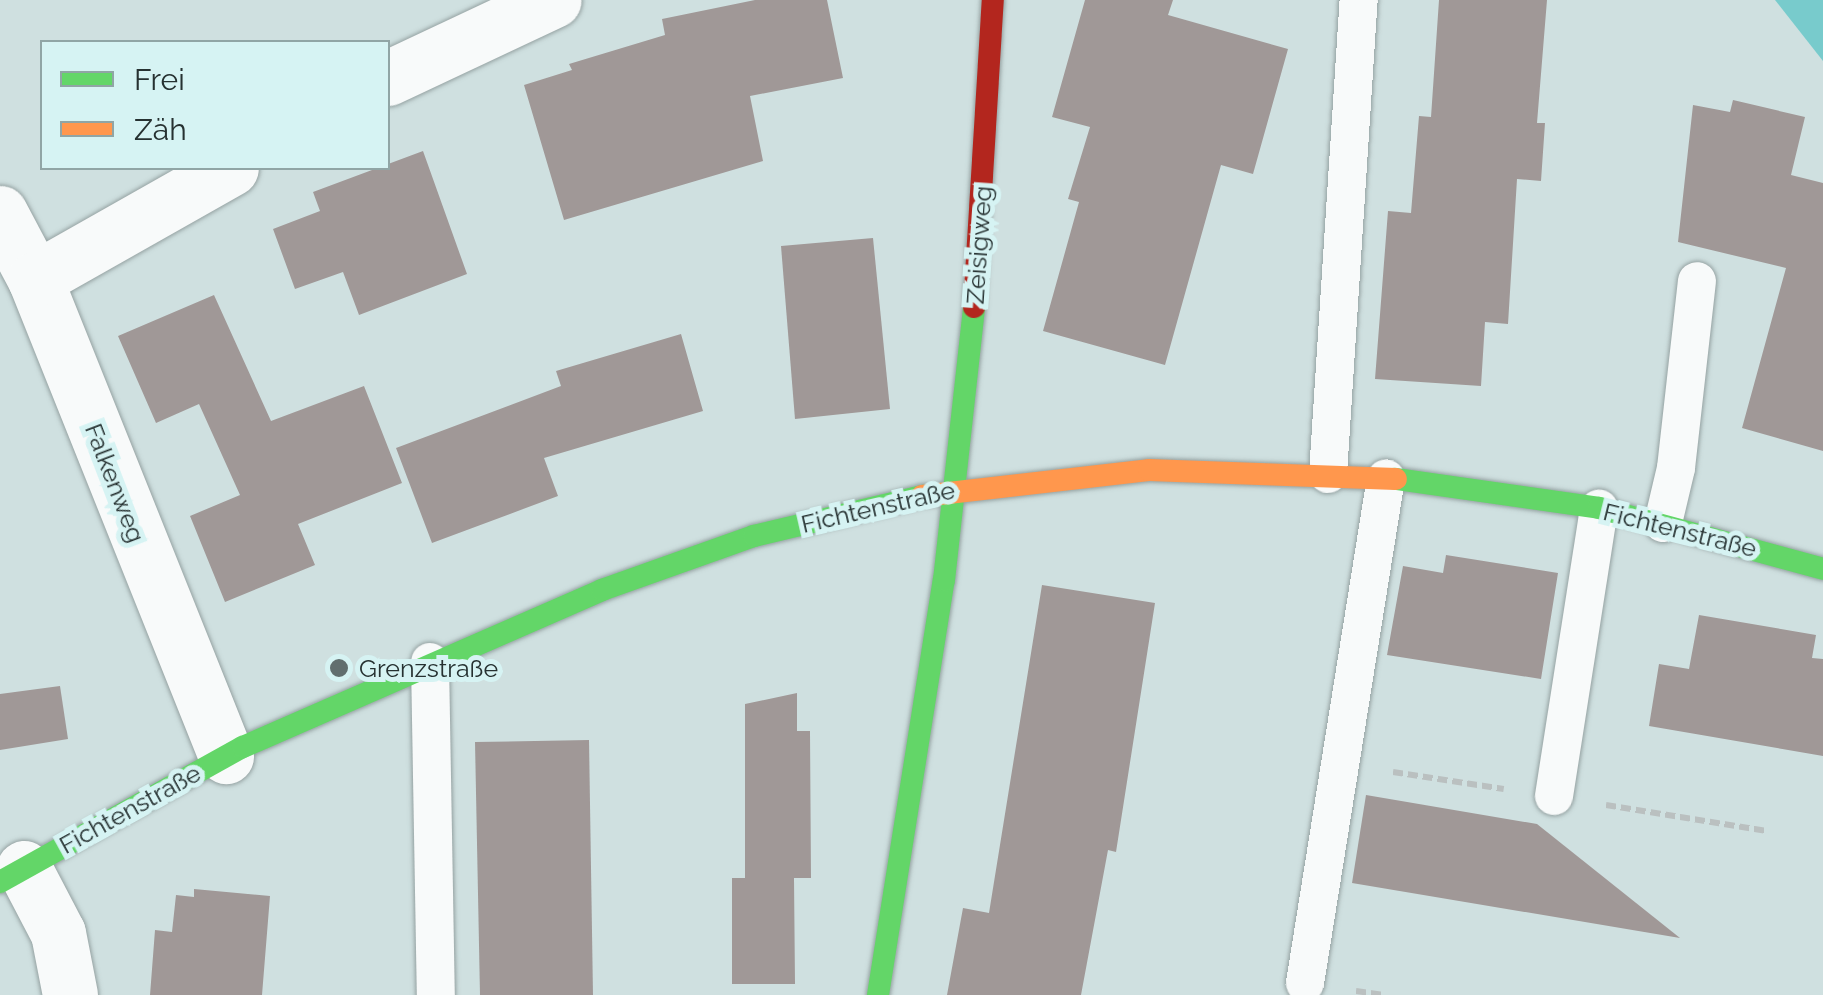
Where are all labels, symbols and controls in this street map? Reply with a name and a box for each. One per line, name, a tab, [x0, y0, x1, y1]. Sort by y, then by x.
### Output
legend	[40, 40, 390, 170]
text: Frei	[134, 62, 185, 97]
text: Zäh	[134, 112, 187, 147]
street label: Zeisigweg	[960, 185, 998, 305]
street label: Falkenweg	[79, 419, 151, 547]
street label: Fichtenstraße	[798, 475, 958, 539]
street label: Fichtenstraße	[1600, 496, 1760, 564]
place label: Grenzstraße	[359, 653, 498, 683]
marker: Grenzstraße	[328, 657, 350, 679]
street label: Fichtenstraße	[54, 758, 206, 860]

